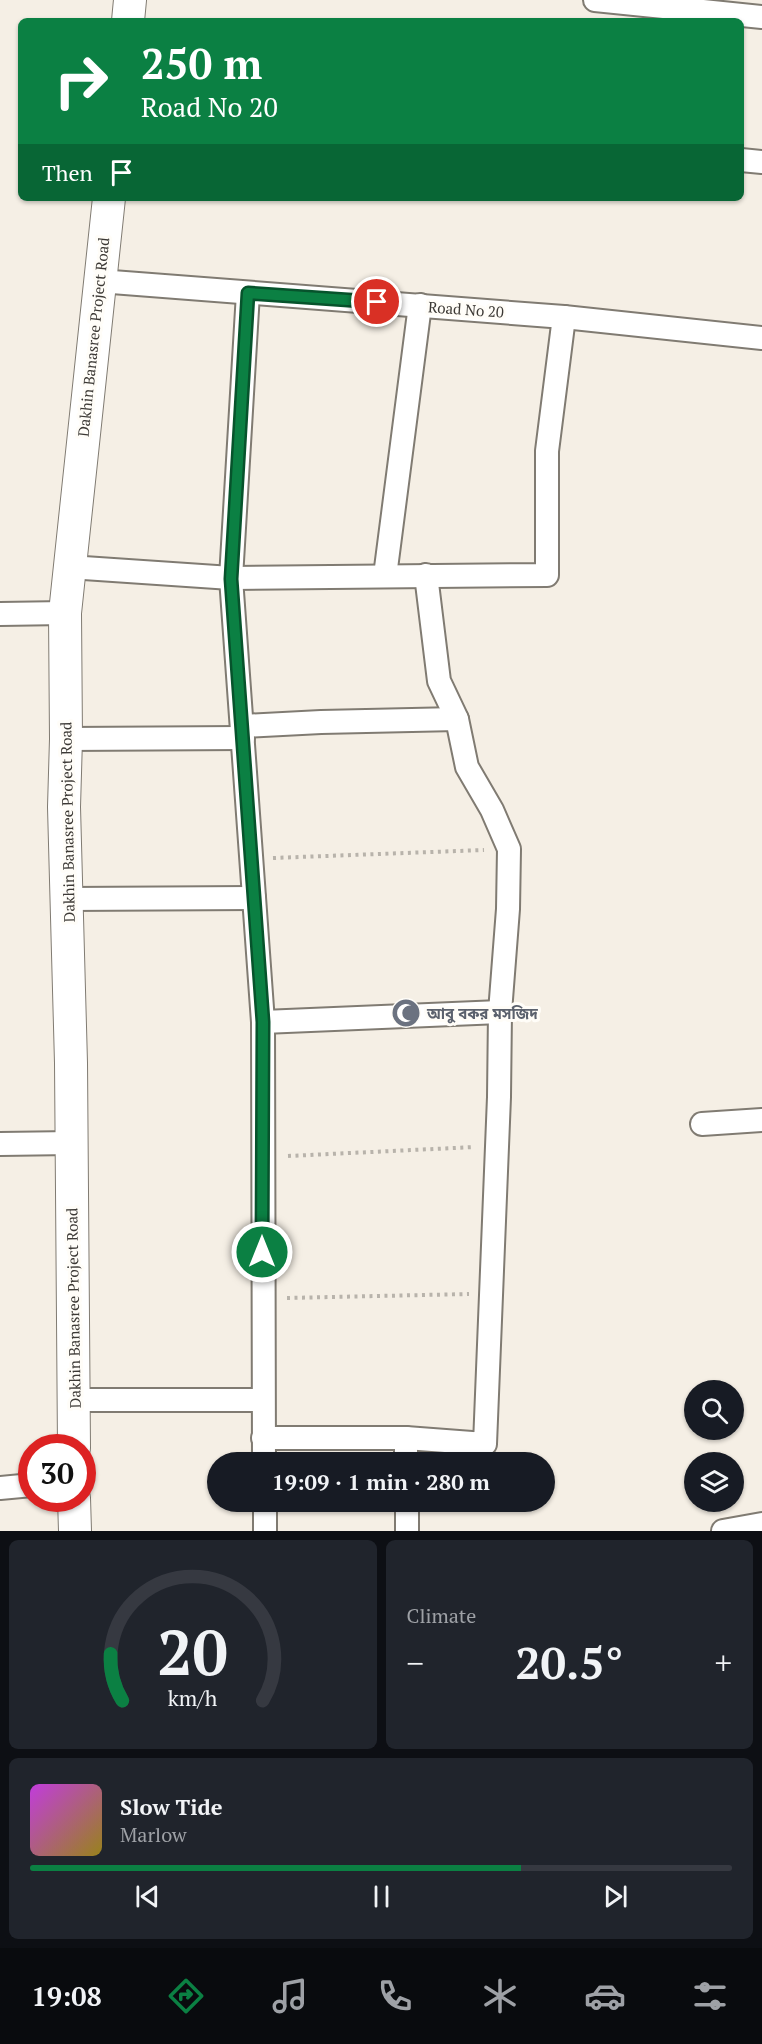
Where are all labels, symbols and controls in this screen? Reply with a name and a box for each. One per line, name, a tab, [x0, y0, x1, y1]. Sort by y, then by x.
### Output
text: 250 m	[141, 35, 262, 91]
icon: right	[42, 42, 120, 120]
text: Road No 20	[141, 89, 278, 125]
icon: arrive	[105, 156, 138, 189]
text: Then	[42, 158, 93, 187]
street label: Dakhin Banasree Project Road	[73, 236, 113, 438]
pin	[351, 276, 402, 327]
icon: arrive	[360, 285, 393, 318]
street label: Road No 20	[427, 296, 505, 322]
street label: Dakhin Banasree Project Road	[55, 722, 79, 922]
mosque icon: আবু বকর মসজিদ	[390, 997, 422, 1029]
place label: আবু বকর মসজিদ	[426, 1003, 538, 1024]
street label: Dakhin Banasree Project Road	[61, 1208, 85, 1408]
position arrow	[230, 1220, 294, 1284]
map controls	[684, 1380, 744, 1512]
button: search	[684, 1380, 744, 1440]
speed limit sign: 30	[18, 1434, 96, 1512]
button: layers	[684, 1452, 744, 1512]
text: 19:09 · 1 min · 280 m	[272, 1467, 490, 1496]
text: Climate	[407, 1602, 476, 1629]
text: 20	[157, 1610, 228, 1693]
text: 20.5°	[515, 1632, 623, 1692]
text: −	[407, 1641, 424, 1684]
text: +	[714, 1641, 732, 1684]
text: km/h	[168, 1685, 218, 1713]
text: Slow Tide	[120, 1792, 223, 1821]
text: Marlow	[120, 1821, 187, 1848]
icon: previous	[131, 1880, 164, 1913]
icon: pause	[365, 1880, 398, 1913]
icon: next	[599, 1880, 632, 1913]
icon: directions	[165, 1975, 207, 2017]
icon: music	[269, 1975, 311, 2017]
icon: phone	[374, 1975, 416, 2017]
icon: climate	[479, 1975, 521, 2017]
icon: car	[584, 1975, 626, 2017]
icon: filters	[689, 1975, 731, 2017]
text: 19:08	[31, 1978, 102, 2014]

